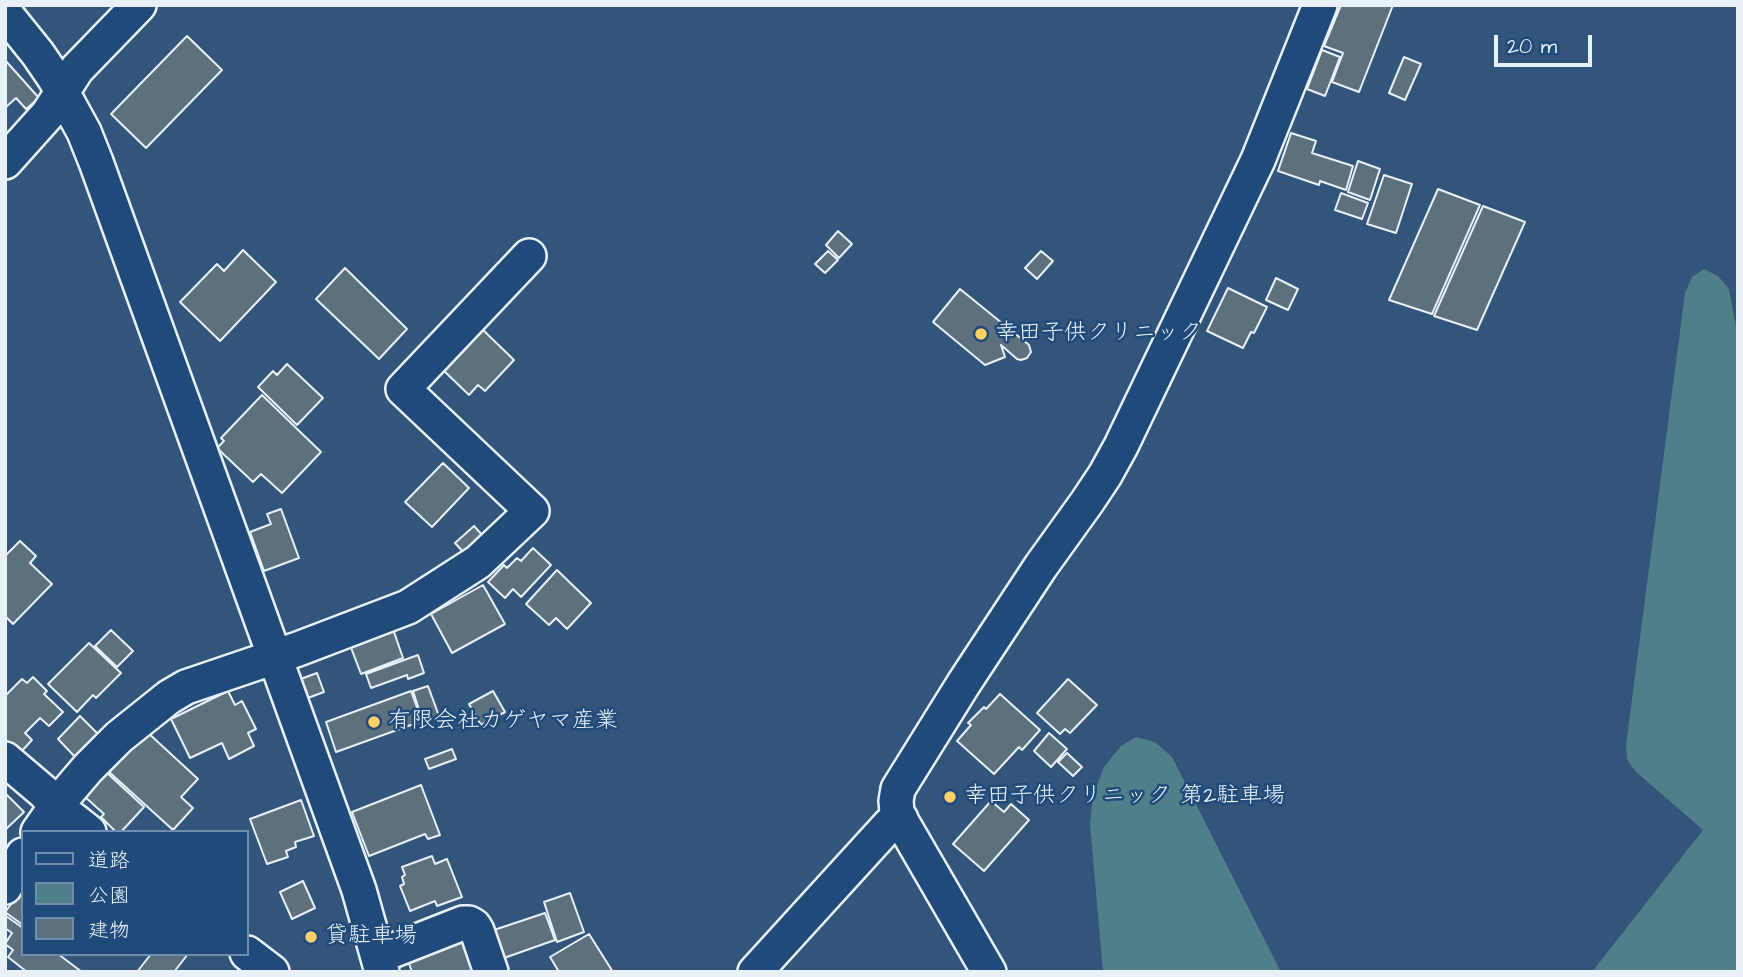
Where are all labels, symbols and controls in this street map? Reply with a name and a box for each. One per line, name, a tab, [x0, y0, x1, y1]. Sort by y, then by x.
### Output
scale bar	[1498, 21, 1596, 65]
text: 20 m	[1507, 32, 1557, 61]
place label: 幸田子供クリニック	[995, 320, 1202, 348]
marker: 幸田子供クリニック	[973, 326, 989, 342]
place label: 有限会社カゲヤマ産業	[388, 708, 618, 736]
marker: 有限会社カゲヤマ産業	[366, 714, 382, 730]
place label: 幸田子供クリニック 第2駐車場	[964, 783, 1285, 811]
marker: 幸田子供クリニック 第2駐車場	[942, 789, 958, 805]
legend	[21, 830, 248, 956]
text: 道路	[88, 846, 130, 875]
text: 公園	[88, 881, 130, 910]
text: 建物	[88, 916, 130, 945]
place label: 貸駐車場	[325, 923, 417, 951]
marker: 貸駐車場	[303, 929, 319, 945]

